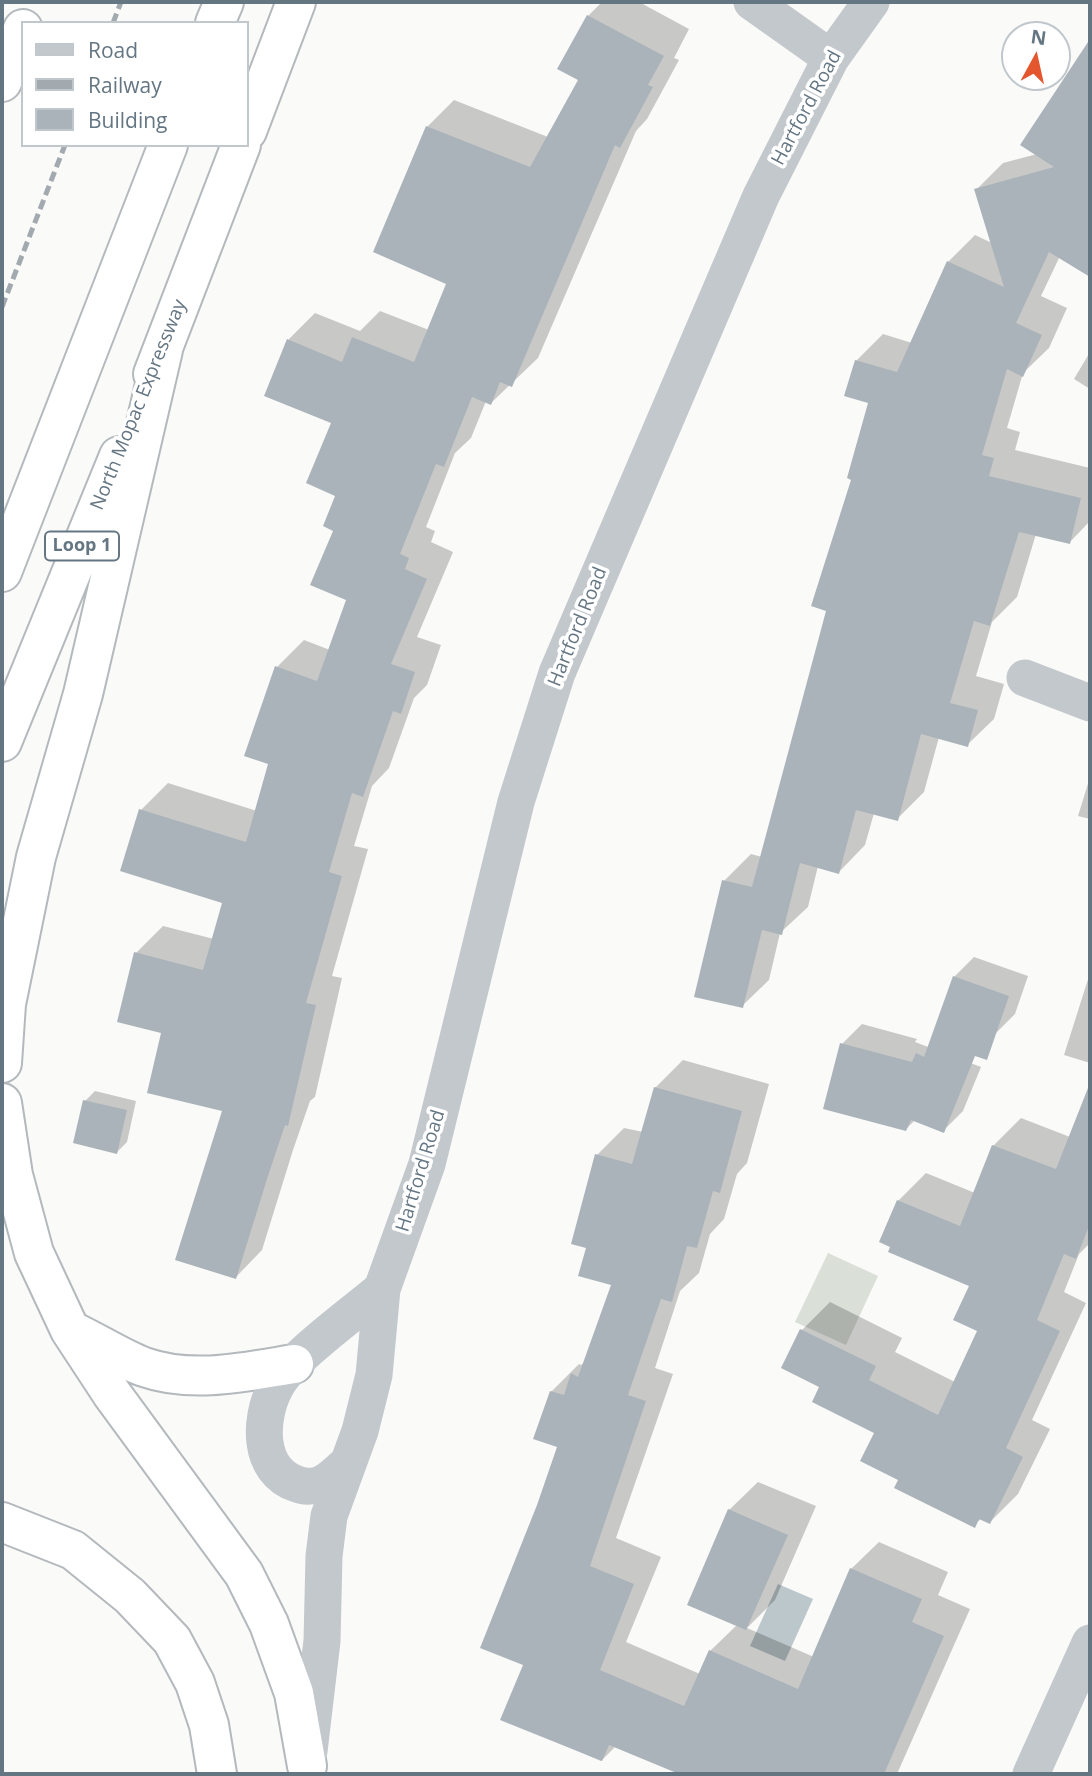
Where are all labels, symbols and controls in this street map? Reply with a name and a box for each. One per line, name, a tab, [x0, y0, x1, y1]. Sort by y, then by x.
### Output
legend	[21, 21, 248, 147]
north arrow	[1001, 21, 1071, 91]
text: N	[1029, 23, 1048, 51]
text: Road	[88, 36, 138, 64]
street label: Hartford Road	[767, 47, 847, 169]
text: Railway	[88, 71, 162, 99]
text: Building	[88, 106, 167, 134]
street label: North Mopac Expressway	[86, 296, 192, 514]
road number: Loop 1	[45, 532, 119, 560]
street label: Hartford Road	[544, 564, 612, 690]
street label: Hartford Road	[392, 1107, 450, 1235]

